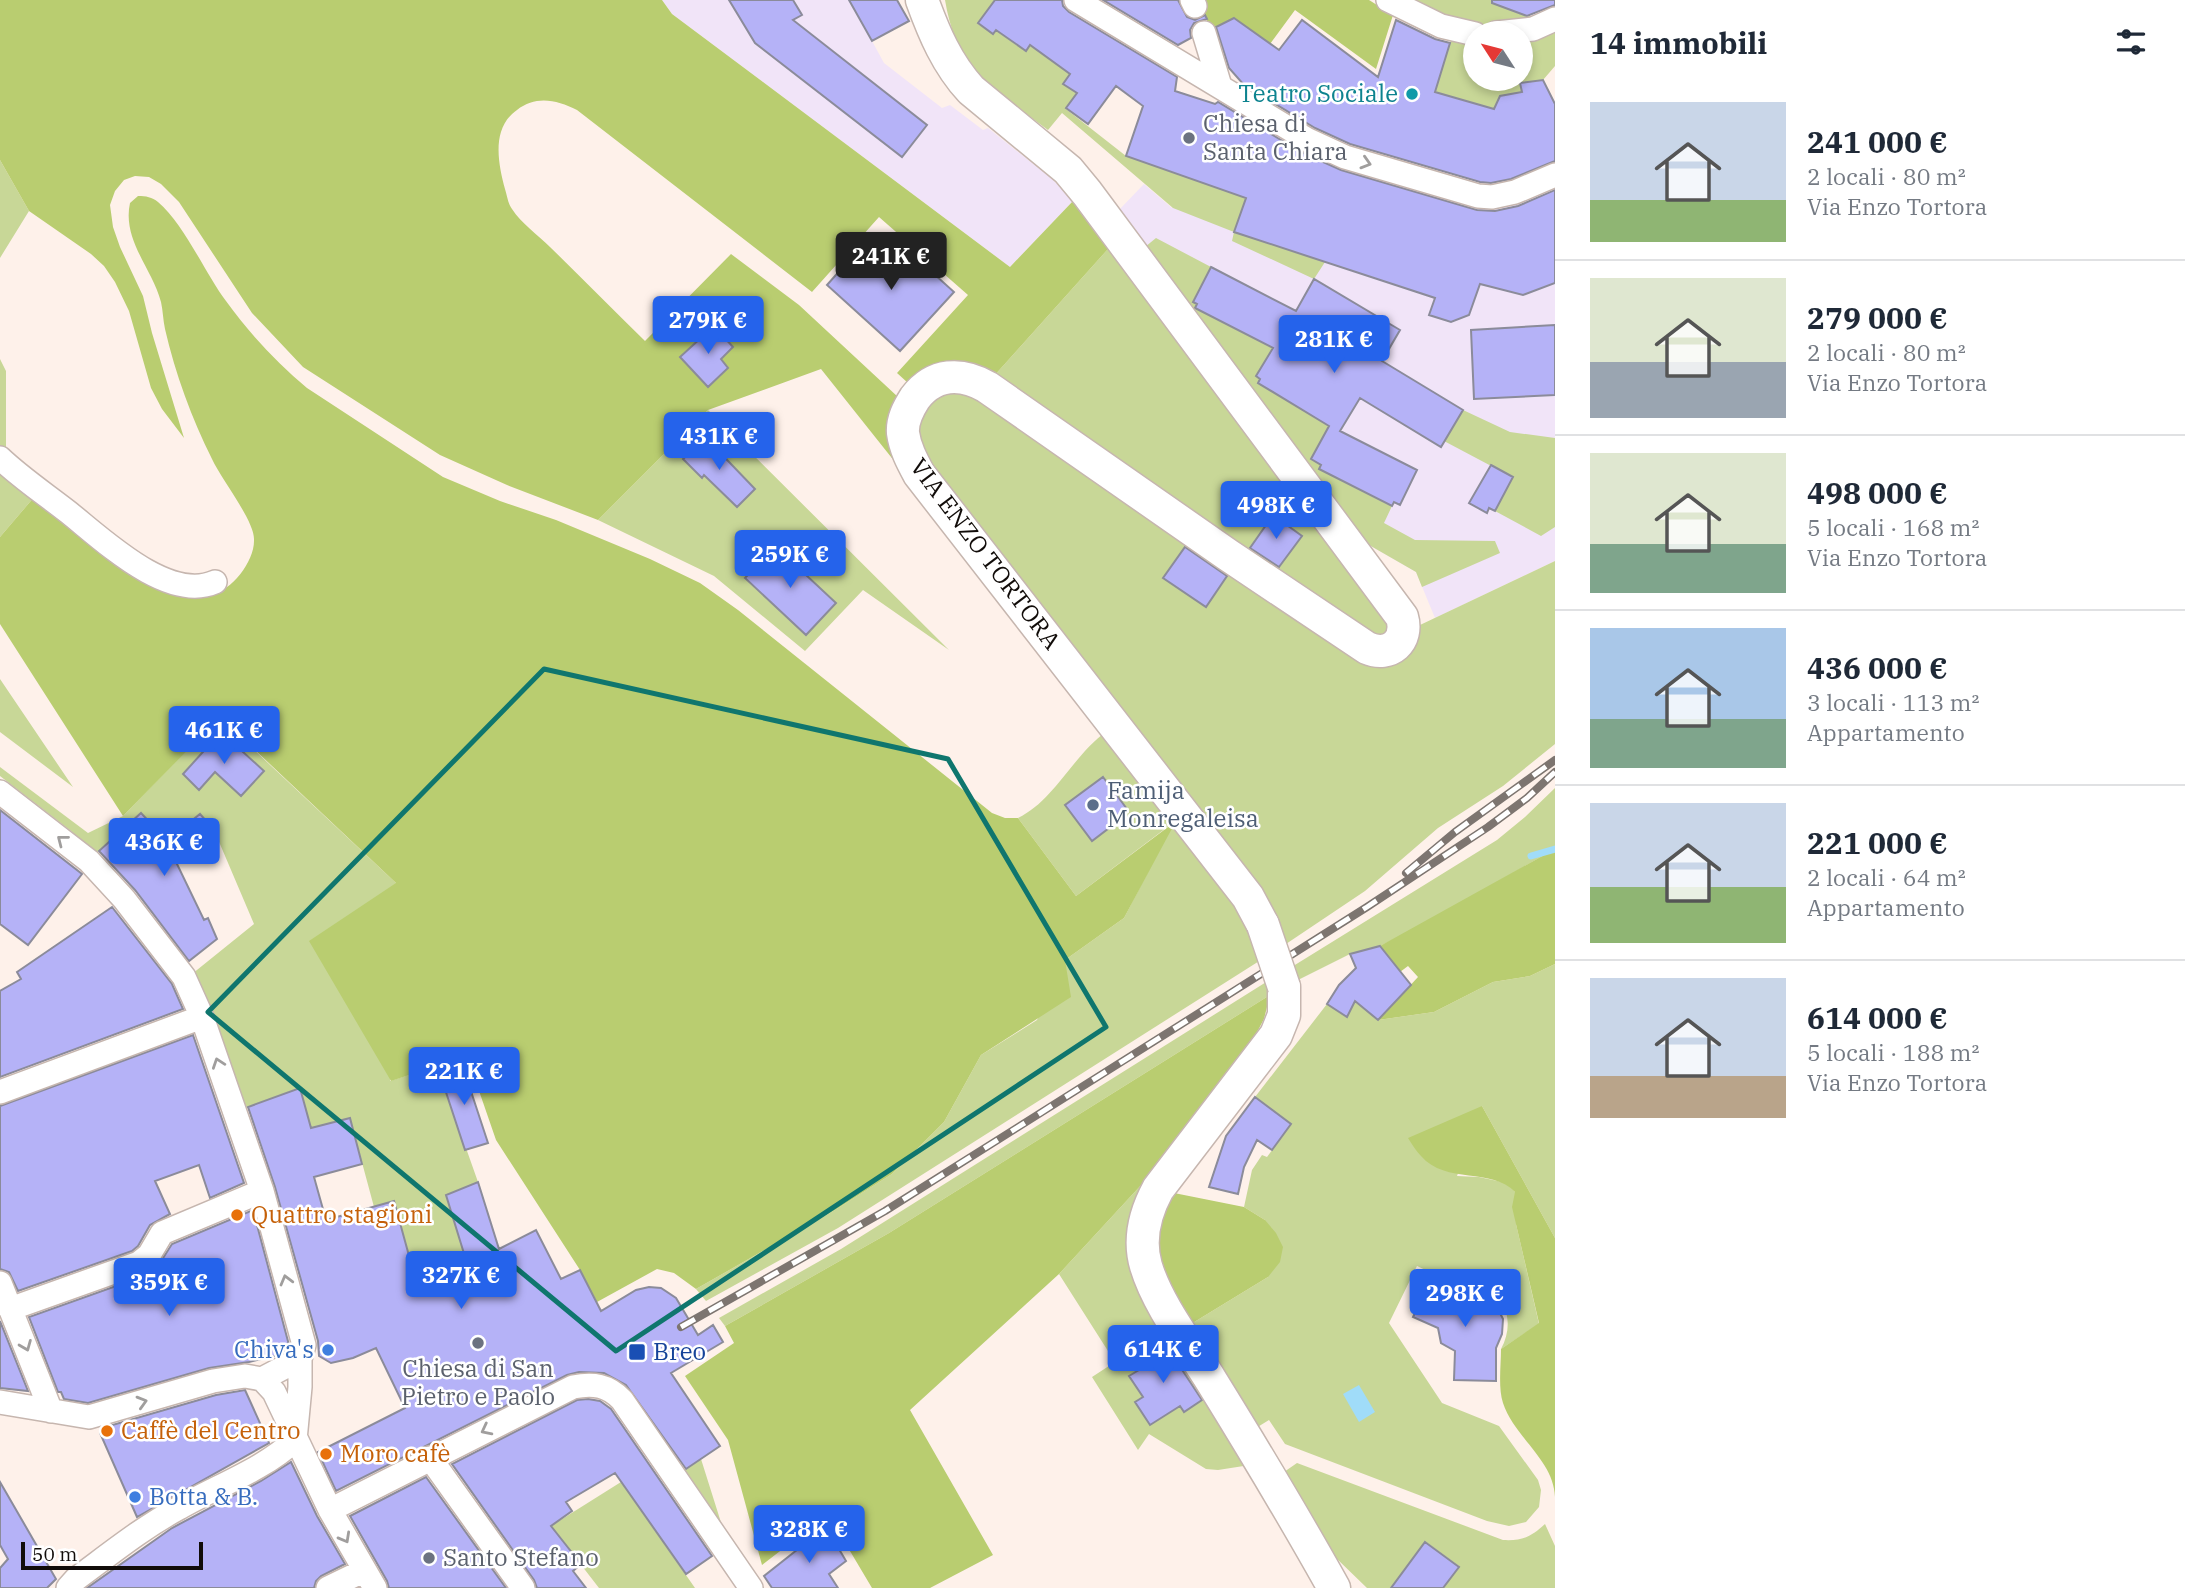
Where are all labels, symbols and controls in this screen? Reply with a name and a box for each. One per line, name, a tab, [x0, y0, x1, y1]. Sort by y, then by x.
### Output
north arrow	[1463, 21, 1533, 91]
map controls	[1463, 21, 1533, 91]
text: 14 immobili	[1590, 23, 1767, 62]
icon: filters	[2112, 23, 2150, 61]
place label: Teatro Sociale	[1238, 77, 1398, 109]
marker: Teatro Sociale	[1404, 86, 1420, 102]
place label: Chiesa di Santa Chiara	[1203, 107, 1348, 167]
text: 241 000 €	[1807, 122, 1948, 161]
marker: Chiesa di Santa Chiara	[1181, 130, 1197, 146]
icon: home	[1646, 130, 1730, 214]
one-way arrow	[1360, 155, 1372, 170]
text: 2 locali · 80 m²	[1807, 161, 1966, 191]
text: Via Enzo Tortora	[1807, 191, 1987, 221]
pin: 241K €	[834, 232, 948, 292]
text: 241K €	[852, 240, 930, 270]
pin: 279K €	[651, 296, 765, 356]
text: 279 000 €	[1807, 298, 1948, 337]
text: 279K €	[669, 304, 747, 334]
icon: home	[1646, 306, 1730, 390]
pin: 281K €	[1277, 316, 1391, 375]
text: 281K €	[1295, 323, 1373, 353]
text: 2 locali · 80 m²	[1807, 337, 1966, 367]
text: Via Enzo Tortora	[1807, 367, 1987, 397]
pin: 431K €	[662, 412, 776, 472]
text: 431K €	[680, 420, 758, 450]
street label: VIA ENZO TORTORA	[903, 451, 1069, 656]
text: 498 000 €	[1807, 473, 1948, 512]
icon: home	[1646, 481, 1730, 565]
pin: 498K €	[1219, 482, 1333, 541]
text: 498K €	[1237, 489, 1315, 519]
text: 5 locali · 168 m²	[1807, 512, 1979, 542]
pin: 259K €	[733, 530, 847, 590]
text: 259K €	[751, 538, 829, 568]
text: Via Enzo Tortora	[1807, 542, 1987, 572]
text: 436 000 €	[1807, 648, 1948, 687]
icon: home	[1646, 656, 1730, 740]
text: 3 locali · 113 m²	[1807, 687, 1979, 717]
pin: 461K €	[167, 706, 281, 766]
text: 461K €	[185, 714, 263, 744]
text: Appartamento	[1807, 717, 1965, 747]
place label: Famija Monregaleisa	[1107, 774, 1259, 834]
marker: Famija Monregaleisa	[1085, 797, 1101, 813]
pin: 436K €	[107, 818, 221, 878]
text: 221 000 €	[1807, 823, 1948, 862]
text: 436K €	[125, 826, 203, 856]
icon: home	[1646, 831, 1730, 915]
one-way arrow	[57, 835, 70, 848]
text: 2 locali · 64 m²	[1807, 862, 1966, 892]
text: Appartamento	[1807, 892, 1965, 922]
text: 614 000 €	[1807, 998, 1948, 1037]
icon: home	[1646, 1006, 1730, 1090]
text: 5 locali · 188 m²	[1807, 1037, 1979, 1067]
pin: 221K €	[407, 1048, 521, 1107]
text: 221K €	[425, 1055, 503, 1085]
one-way arrow	[212, 1057, 226, 1069]
text: Via Enzo Tortora	[1807, 1067, 1987, 1097]
place label: Quattro stagioni	[251, 1198, 432, 1230]
marker: Quattro stagioni	[229, 1207, 245, 1223]
pin: 327K €	[404, 1252, 518, 1311]
pin: 359K €	[112, 1258, 226, 1318]
text: 327K €	[422, 1259, 500, 1289]
text: 359K €	[130, 1266, 208, 1296]
pin: 298K €	[1408, 1270, 1522, 1329]
one-way arrow	[280, 1274, 294, 1286]
text: 298K €	[1426, 1277, 1504, 1307]
pin: 614K €	[1106, 1326, 1220, 1385]
place label: Chiva's	[234, 1333, 314, 1365]
text: 614K €	[1124, 1333, 1202, 1363]
marker: Chiesa di San Pietro e Paolo	[470, 1335, 486, 1351]
place label: Breo	[653, 1335, 706, 1367]
one-way arrow	[17, 1340, 31, 1352]
marker: Chiva's	[320, 1342, 336, 1358]
marker: Breo	[627, 1342, 647, 1362]
place label: Chiesa di San Pietro e Paolo	[401, 1352, 555, 1412]
one-way arrow	[135, 1396, 147, 1411]
place label: Caffè del Centro	[121, 1414, 300, 1446]
one-way arrow	[481, 1421, 493, 1435]
marker: Caffè del Centro	[99, 1423, 115, 1439]
place label: Moro cafè	[340, 1437, 450, 1469]
marker: Moro cafè	[318, 1446, 334, 1462]
place label: Botta & B.	[149, 1480, 258, 1512]
marker: Botta & B.	[127, 1489, 143, 1505]
pin: 328K €	[752, 1506, 866, 1565]
text: 328K €	[770, 1513, 848, 1543]
one-way arrow	[337, 1531, 350, 1543]
scale bar	[21, 1539, 203, 1571]
place label: Santo Stefano	[443, 1541, 599, 1573]
text: 50 m	[32, 1542, 77, 1566]
marker: Santo Stefano	[421, 1550, 437, 1566]

